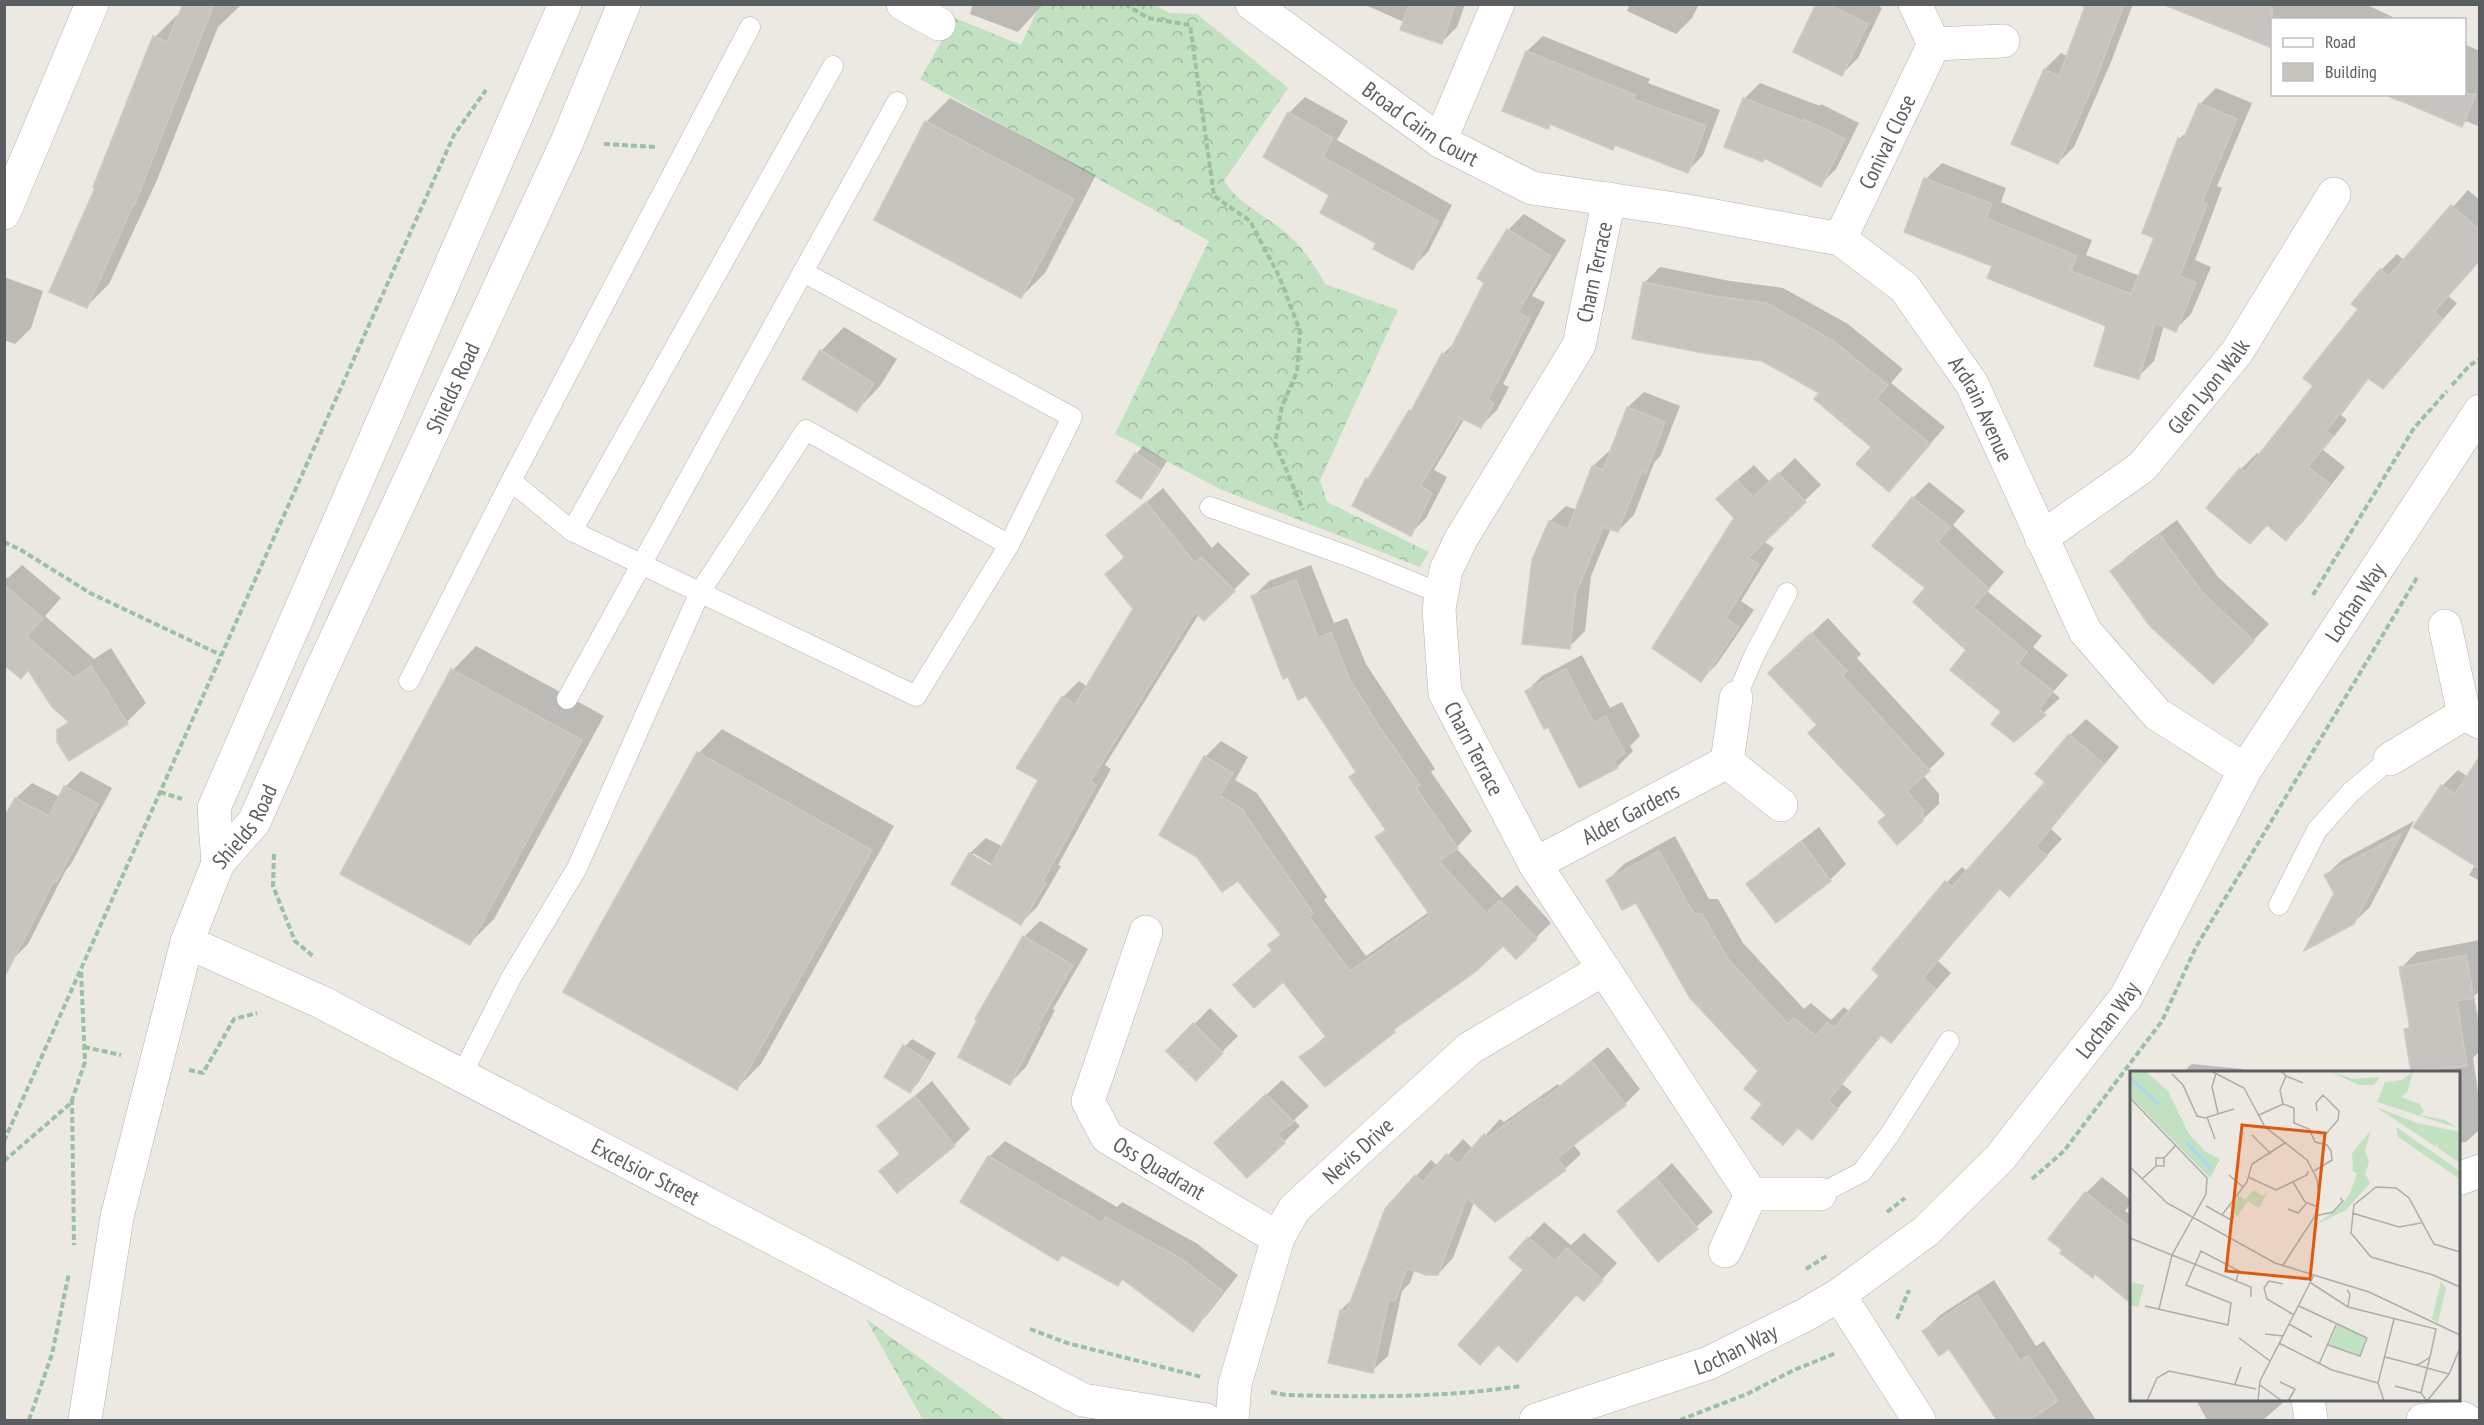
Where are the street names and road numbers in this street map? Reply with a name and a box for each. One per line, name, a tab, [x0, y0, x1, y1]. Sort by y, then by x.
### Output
street label: Broad Cairn Court	[1357, 75, 1483, 172]
street label: Conival Close	[1852, 90, 1922, 194]
street label: Charn Terrace	[1570, 219, 1618, 325]
street label: Glen Lyon Walk	[2161, 333, 2256, 440]
street label: Shields Road	[419, 338, 486, 438]
street label: Ardrain Avenue	[1943, 350, 2020, 466]
street label: Lochan Way	[2319, 557, 2391, 647]
street label: Charn Terrace	[1438, 697, 1510, 800]
street label: Alder Gardens	[1577, 776, 1684, 851]
street label: Shields Road	[206, 780, 283, 874]
street label: Lochan Way	[2069, 976, 2146, 1064]
street label: Nevis Drive	[1317, 1111, 1399, 1190]
street label: Oss Quadrant	[1108, 1130, 1210, 1206]
street label: Excelsior Street	[587, 1132, 704, 1211]
street label: Lochan Way	[1691, 1317, 1782, 1381]

